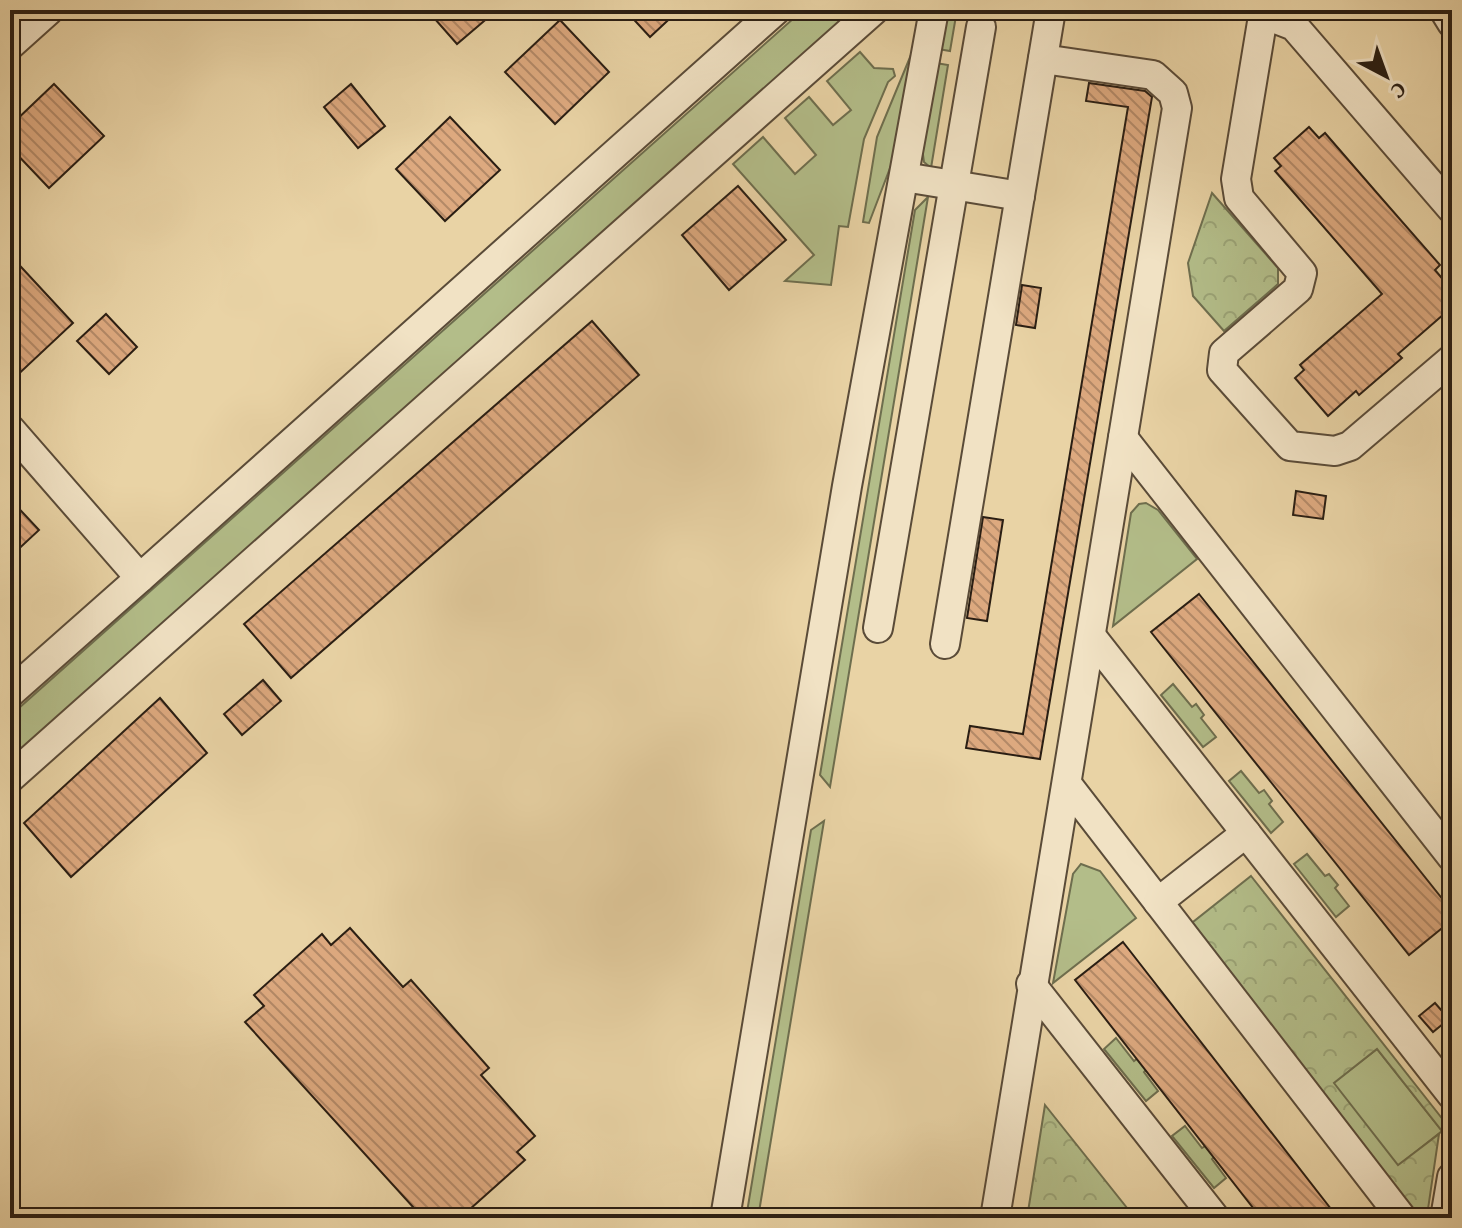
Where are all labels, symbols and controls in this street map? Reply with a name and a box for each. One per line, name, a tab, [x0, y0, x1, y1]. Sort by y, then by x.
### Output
north arrow	[1346, 36, 1426, 116]
text: С	[1384, 75, 1414, 107]

